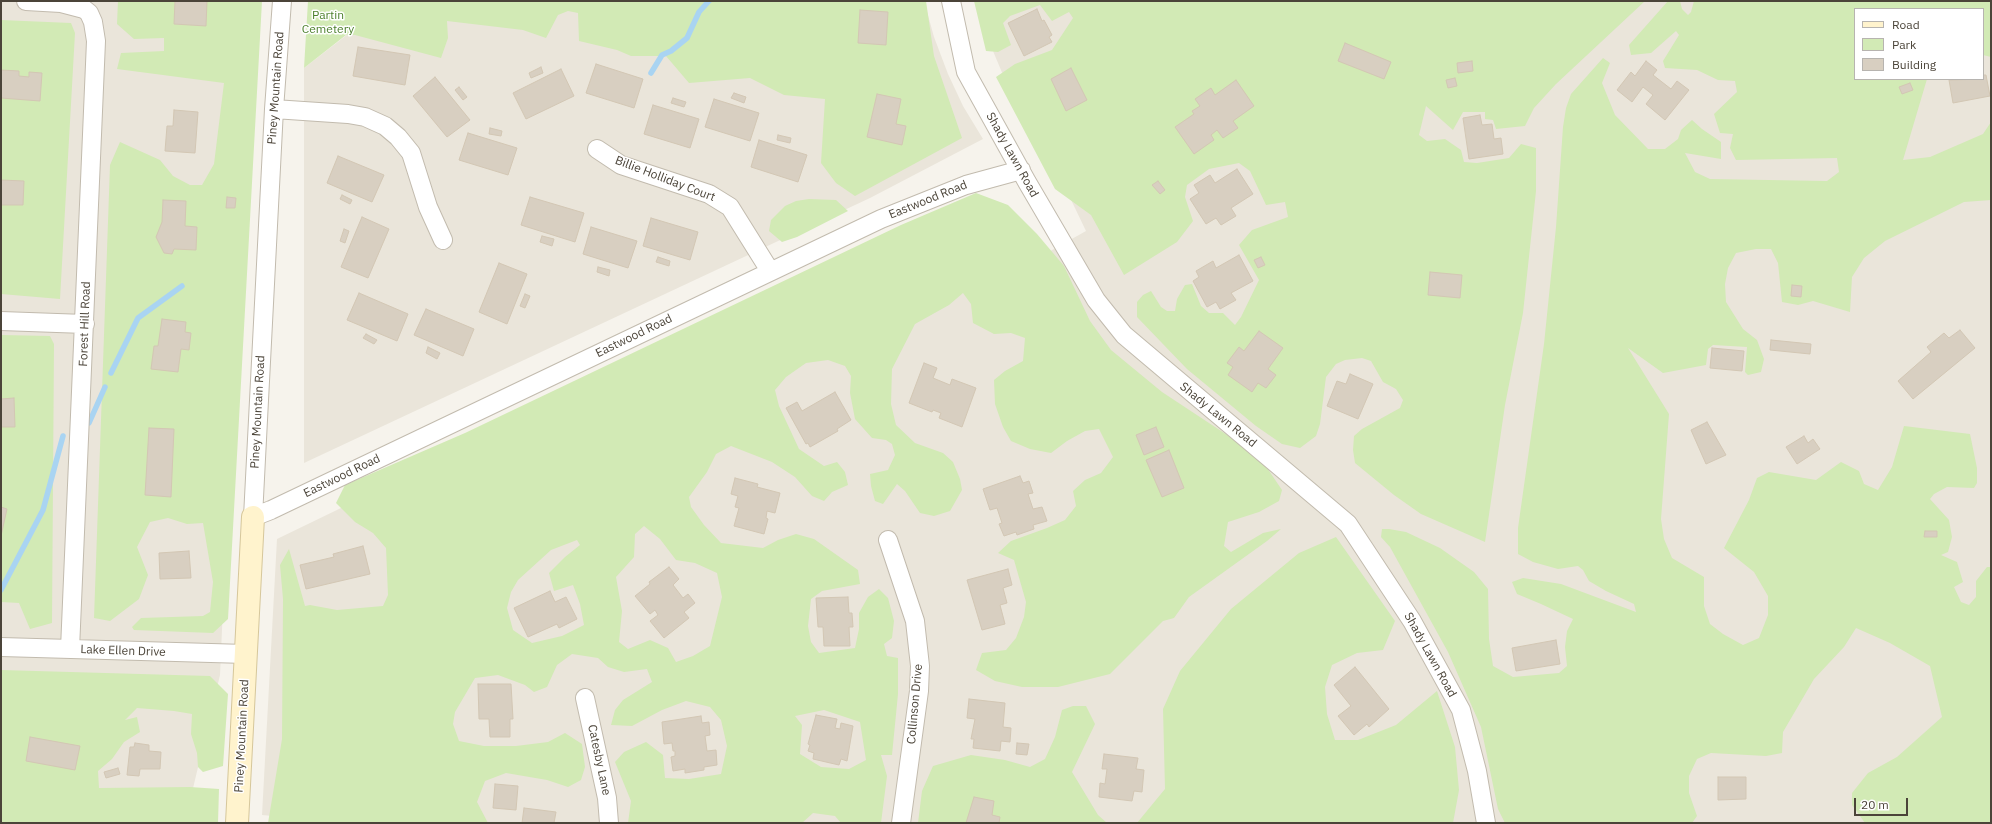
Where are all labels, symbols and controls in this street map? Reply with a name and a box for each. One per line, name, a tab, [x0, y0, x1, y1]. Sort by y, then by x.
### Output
legend	[1854, 8, 1984, 80]
park label: Partin Cemetery	[302, 9, 354, 37]
text: Road	[1892, 17, 1920, 32]
street label: Piney Mountain Road	[265, 31, 287, 145]
text: Park	[1892, 37, 1916, 52]
text: Building	[1892, 57, 1936, 72]
street label: Shady Lawn Road	[983, 110, 1041, 200]
street label: Billie Holliday Court	[613, 153, 717, 205]
street label: Eastwood Road	[887, 178, 969, 222]
street label: Forest Hill Road	[76, 281, 94, 367]
street label: Eastwood Road	[593, 311, 675, 361]
street label: Piney Mountain Road	[248, 355, 268, 469]
street label: Shady Lawn Road	[1177, 380, 1259, 450]
street label: Eastwood Road	[301, 451, 383, 501]
street label: Shady Lawn Road	[1401, 610, 1459, 700]
street label: Lake Ellen Drive	[80, 642, 166, 660]
street label: Collinson Drive	[904, 663, 926, 745]
street label: Piney Mountain Road	[232, 679, 252, 793]
street label: Catesby Lane	[584, 723, 614, 797]
scale bar	[1856, 790, 1910, 816]
text: 20 m	[1861, 797, 1889, 812]

